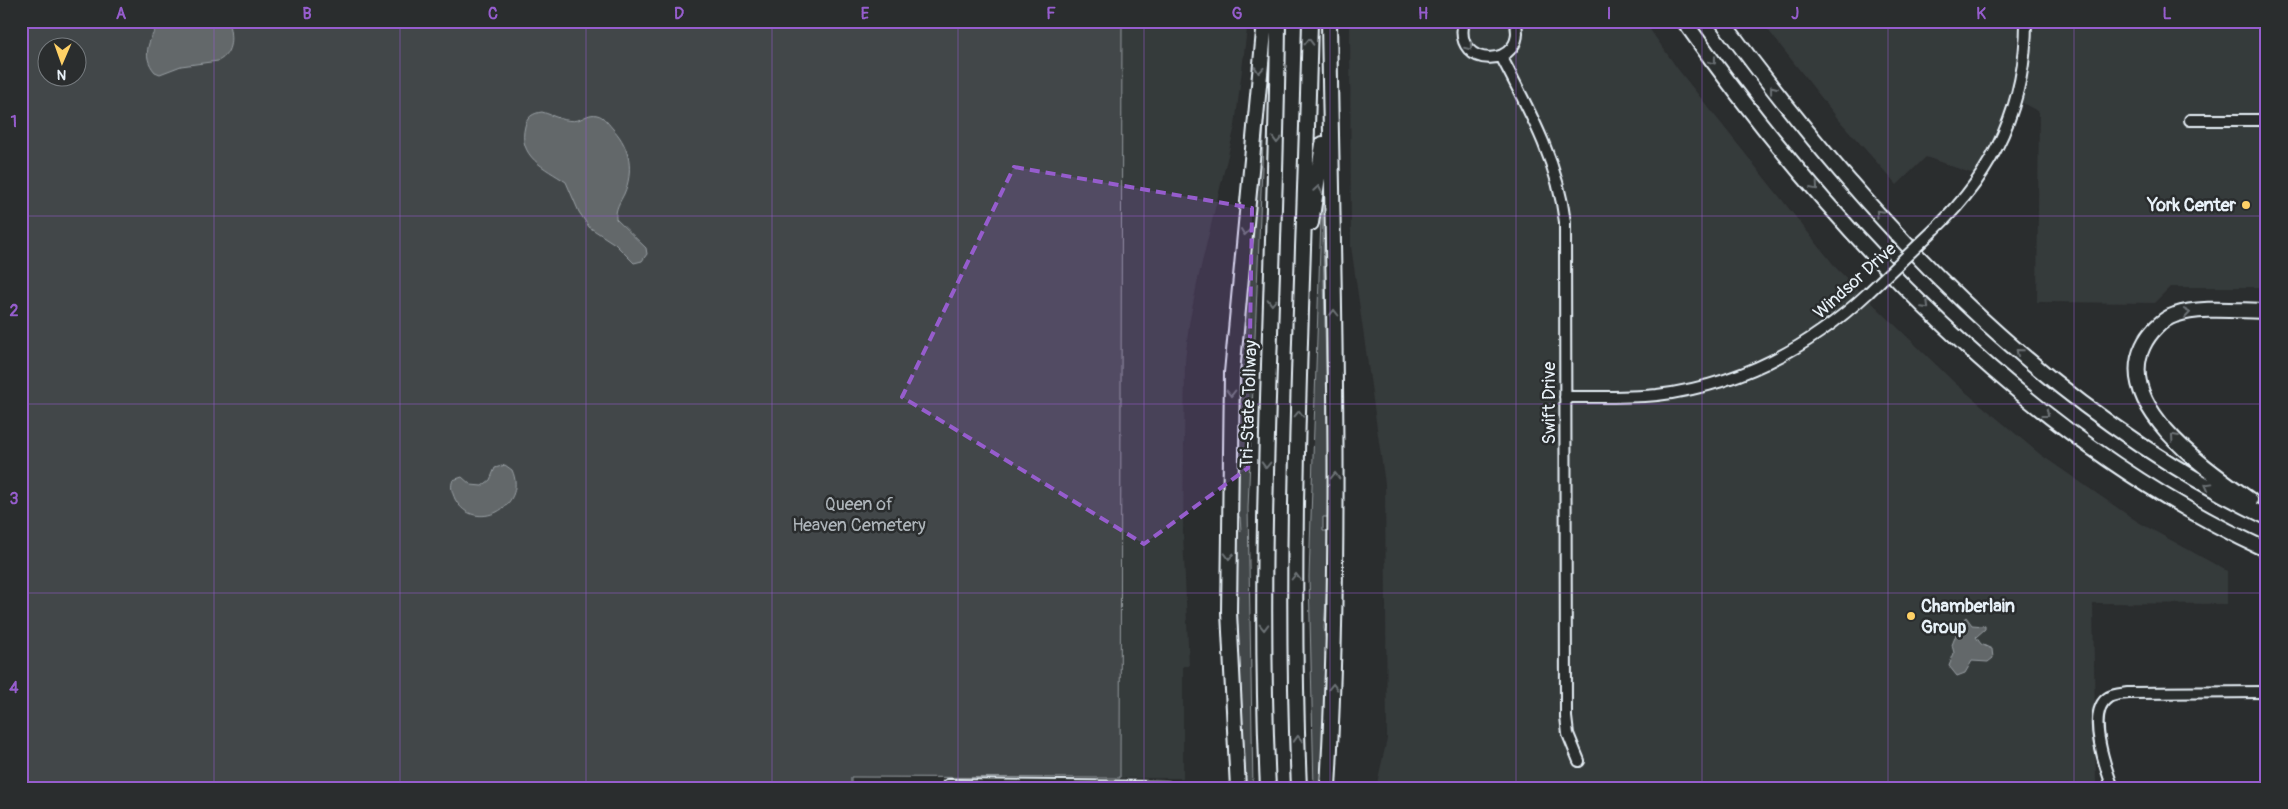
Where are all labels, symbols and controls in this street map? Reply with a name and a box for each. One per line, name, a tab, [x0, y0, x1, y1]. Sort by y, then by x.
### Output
text: A	[116, 4, 127, 24]
text: B	[302, 4, 312, 24]
text: C	[488, 4, 498, 24]
text: D	[674, 4, 684, 24]
text: E	[861, 4, 870, 24]
text: F	[1046, 4, 1056, 24]
text: G	[1232, 4, 1243, 24]
text: H	[1418, 4, 1428, 24]
text: I	[1607, 4, 1611, 24]
text: J	[1791, 4, 1799, 24]
text: K	[1976, 4, 1986, 24]
text: L	[2162, 4, 2172, 24]
one-way arrow	[1304, 37, 1314, 45]
north arrow	[38, 38, 88, 88]
one-way arrow	[1463, 42, 1472, 51]
one-way arrow	[1707, 55, 1716, 65]
text: N	[57, 66, 67, 83]
one-way arrow	[1254, 66, 1265, 74]
one-way arrow	[1770, 85, 1779, 95]
text: 1	[11, 112, 17, 132]
one-way arrow	[1272, 136, 1282, 144]
one-way arrow	[1809, 182, 1818, 191]
one-way arrow	[1312, 184, 1322, 193]
place label: York Center	[2146, 194, 2237, 217]
marker: York Center	[2240, 199, 2252, 211]
one-way arrow	[1876, 209, 1885, 218]
one-way arrow	[1239, 228, 1250, 236]
street label: Windsor Drive	[1809, 238, 1901, 324]
one-way arrow	[1266, 299, 1277, 307]
one-way arrow	[1920, 300, 1929, 309]
text: 2	[10, 301, 19, 321]
one-way arrow	[2183, 308, 2191, 318]
one-way arrow	[1329, 309, 1339, 317]
street label: Tri-State Tollway	[1235, 339, 1263, 468]
one-way arrow	[2015, 348, 2024, 357]
street label: Swift Drive	[1538, 362, 1561, 444]
one-way arrow	[1226, 390, 1236, 398]
one-way arrow	[2040, 409, 2049, 417]
one-way arrow	[1294, 410, 1305, 418]
one-way arrow	[2171, 434, 2180, 443]
one-way arrow	[1260, 461, 1271, 469]
one-way arrow	[1329, 472, 1340, 480]
one-way arrow	[2204, 482, 2213, 492]
text: 3	[10, 489, 19, 509]
park label: Queen of Heaven Cemetery	[792, 493, 926, 537]
one-way arrow	[1224, 552, 1234, 560]
one-way arrow	[1291, 572, 1301, 580]
place label: Chamberlain Group	[1921, 595, 2015, 639]
marker: Chamberlain Group	[1905, 610, 1917, 622]
one-way arrow	[1259, 624, 1269, 632]
text: 4	[9, 678, 19, 698]
one-way arrow	[1328, 682, 1338, 690]
one-way arrow	[1293, 735, 1303, 742]

